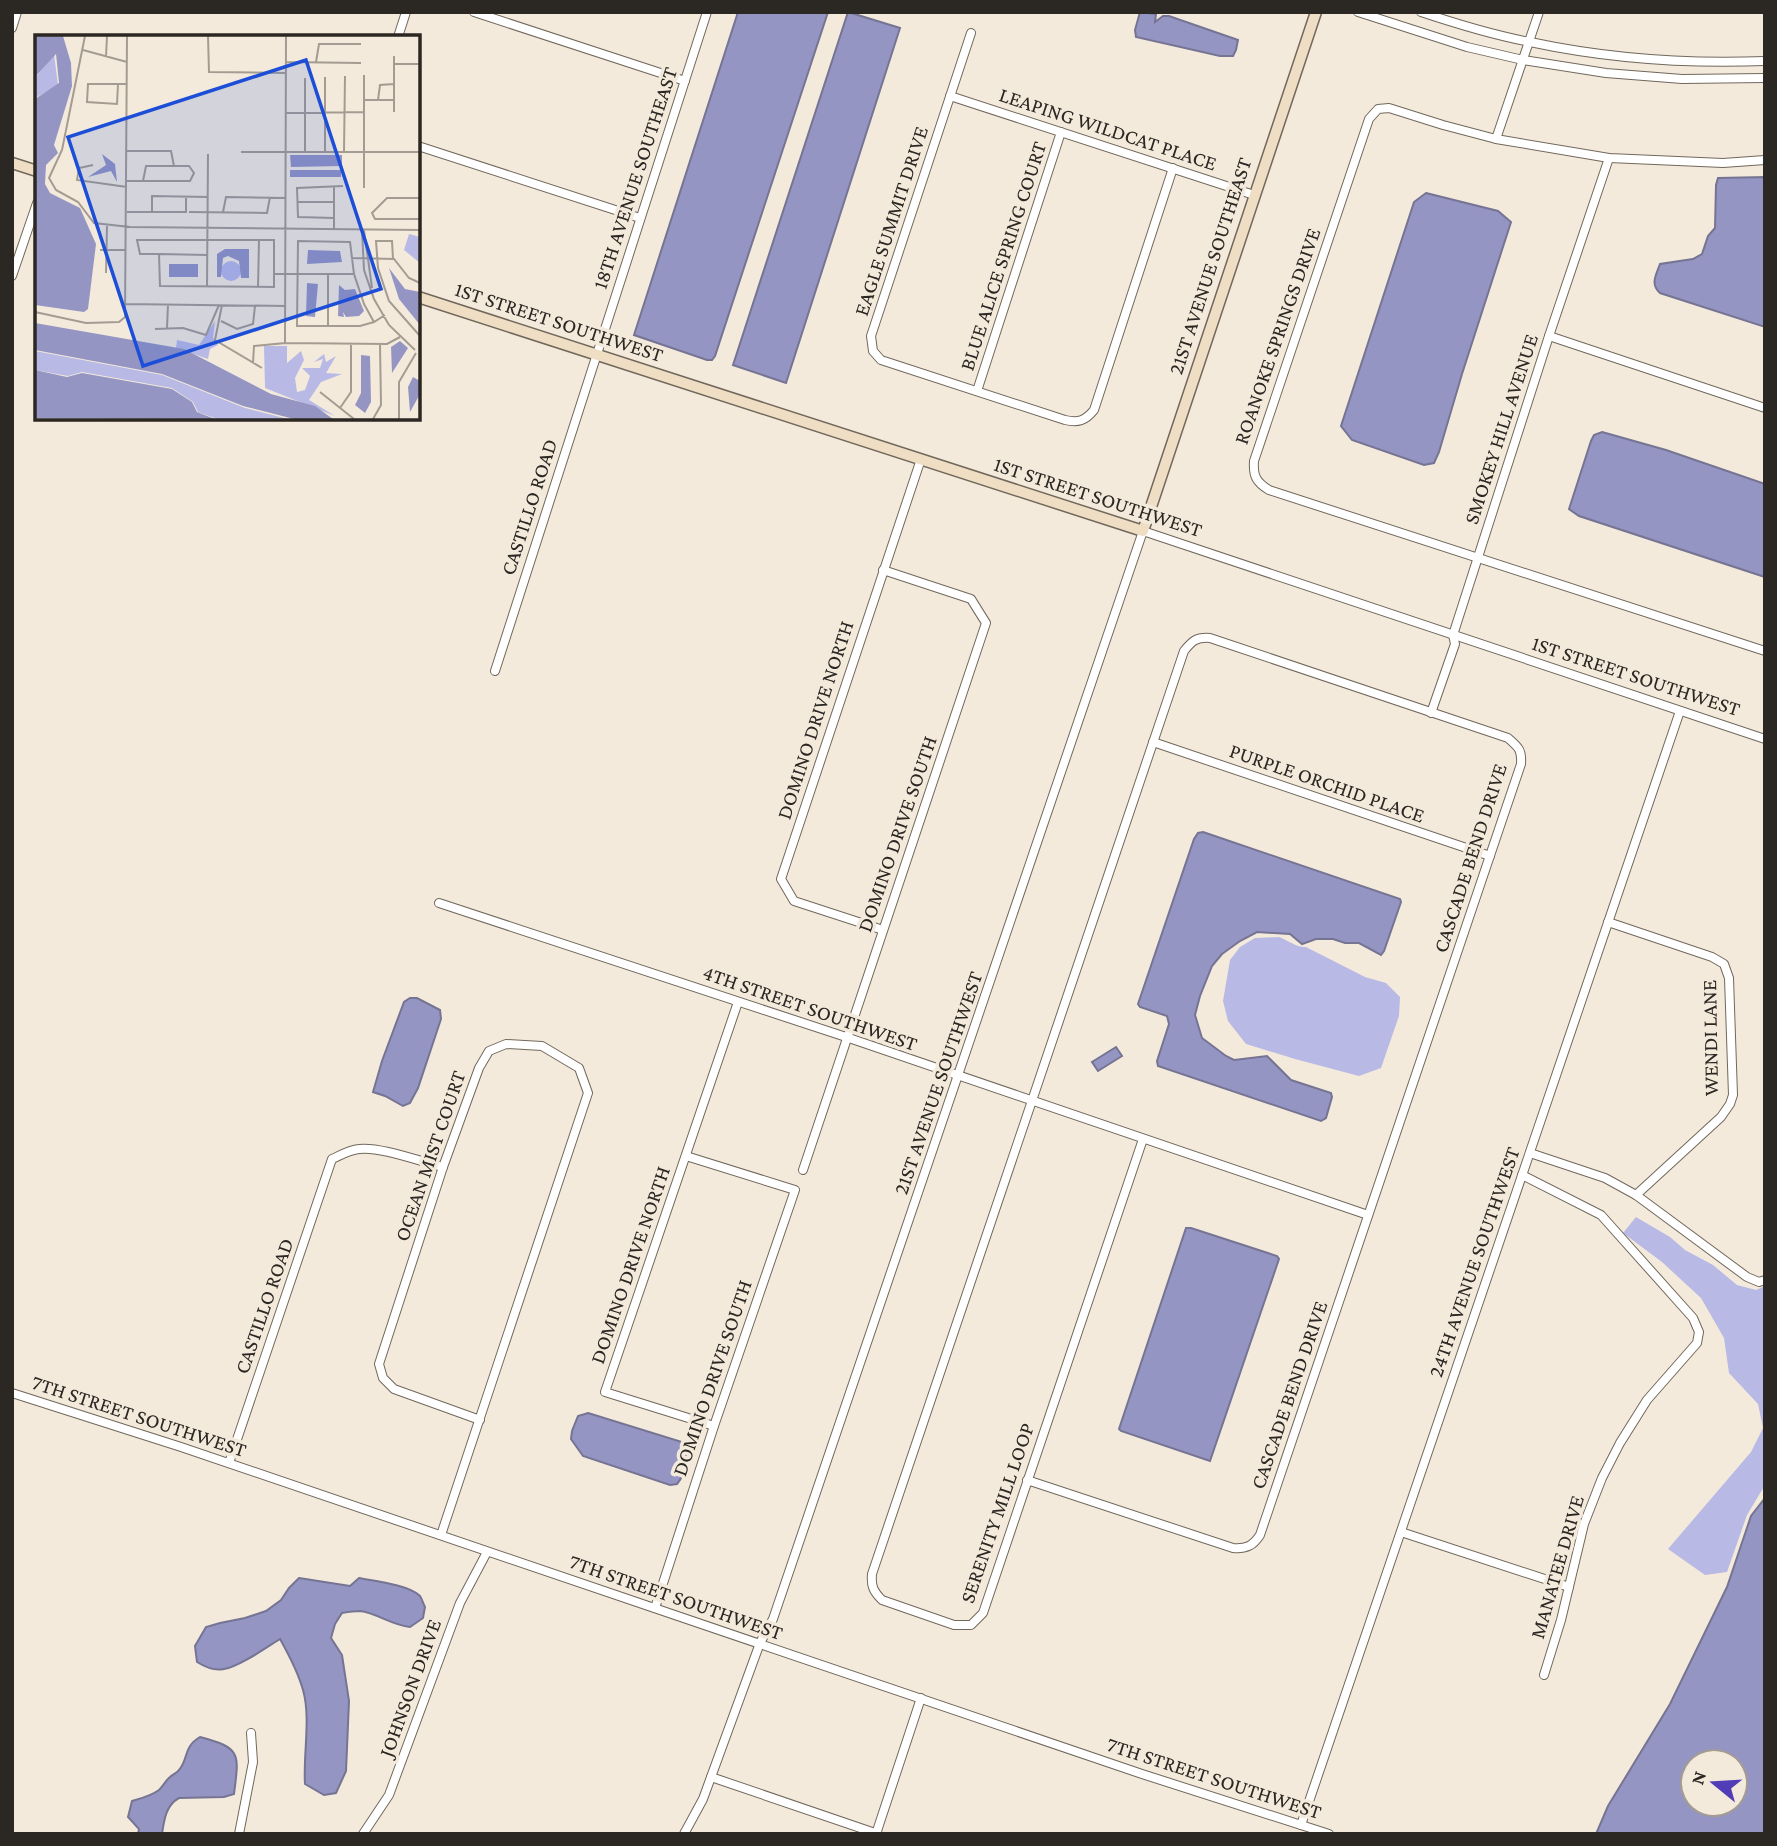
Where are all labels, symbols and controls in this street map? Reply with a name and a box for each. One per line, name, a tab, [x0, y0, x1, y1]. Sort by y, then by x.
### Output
inset map	[35, 35, 420, 420]
street label: 18TH AVENUE SOUTHEAST	[588, 63, 682, 292]
street label: LEAPING WILDCAT PLACE	[996, 82, 1220, 176]
street label: EAGLE SUMMIT DRIVE	[849, 123, 933, 319]
street label: BLUE ALICE SPRING COURT	[955, 138, 1052, 373]
street label: 21ST AVENUE SOUTHEAST	[1164, 154, 1257, 378]
street label: ROANOKE SPRINGS DRIVE	[1229, 225, 1325, 447]
street label: 1ST STREET SOUTHWEST	[452, 277, 667, 367]
street label: SMOKEY HILL AVENUE	[1459, 331, 1543, 527]
street label: CASTILLO ROAD	[496, 436, 562, 578]
street label: 1ST STREET SOUTHWEST	[991, 452, 1206, 542]
street label: DOMINO DRIVE NORTH	[772, 618, 858, 822]
street label: 1ST STREET SOUTHWEST	[1529, 631, 1744, 721]
street label: DOMINO DRIVE SOUTH	[852, 733, 942, 935]
street label: PURPLE ORCHID PLACE	[1226, 738, 1428, 828]
street label: CASCADE BEND DRIVE	[1428, 760, 1512, 956]
street label: 4TH STREET SOUTHWEST	[700, 960, 921, 1056]
street label: 21ST AVENUE SOUTHWEST	[889, 968, 988, 1198]
street label: WENDI LANE	[1697, 980, 1723, 1096]
street label: OCEAN MIST COURT	[390, 1067, 471, 1245]
street label: 24TH AVENUE SOUTHWEST	[1423, 1143, 1525, 1380]
street label: DOMINO DRIVE NORTH	[585, 1163, 675, 1367]
street label: CASTILLO ROAD	[230, 1235, 298, 1377]
street label: DOMINO DRIVE SOUTH	[667, 1277, 757, 1479]
street label: CASCADE BEND DRIVE	[1246, 1298, 1332, 1492]
street label: 7TH STREET SOUTHWEST	[29, 1370, 250, 1462]
street label: SERENITY MILL LOOP	[955, 1420, 1039, 1606]
street label: MANATEE DRIVE	[1525, 1493, 1589, 1641]
street label: 7TH STREET SOUTHWEST	[566, 1549, 786, 1645]
street label: JOHNSON DRIVE	[373, 1616, 446, 1762]
street label: 7TH STREET SOUTHWEST	[1104, 1732, 1325, 1824]
north arrow	[1679, 1748, 1749, 1818]
text: N	[1686, 1768, 1710, 1787]

